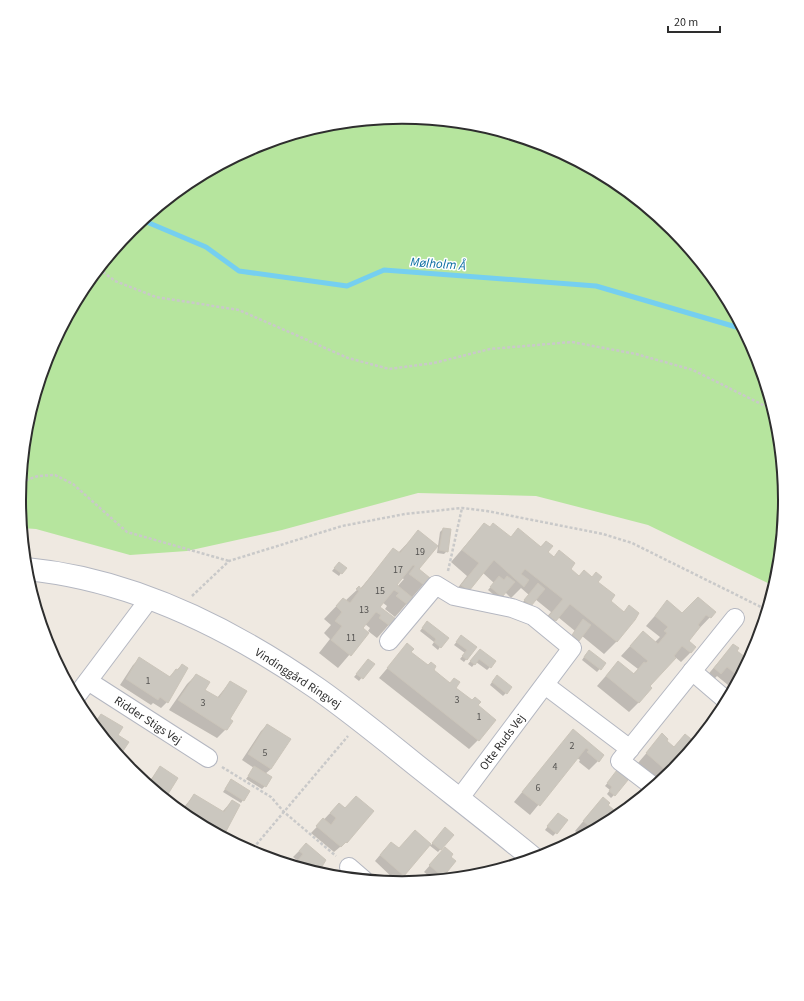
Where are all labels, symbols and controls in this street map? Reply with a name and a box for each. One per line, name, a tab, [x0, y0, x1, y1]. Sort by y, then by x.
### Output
scale bar	[668, 8, 720, 34]
text: 20 m	[674, 14, 698, 31]
water label: Mølholm Å	[410, 253, 467, 275]
house number: 19	[415, 545, 425, 559]
house number: 17	[393, 563, 403, 577]
house number: 15	[375, 584, 385, 598]
house number: 13	[359, 603, 369, 617]
house number: 11	[346, 631, 356, 645]
street label: Vindinggård Ringvej	[251, 644, 344, 713]
house number: 1	[146, 674, 151, 688]
street label: Ridder Stigs Vej	[111, 692, 185, 749]
house number: 3	[455, 693, 460, 707]
house number: 3	[201, 696, 206, 710]
house number: 1	[477, 710, 482, 724]
street label: Otte Ruds Vej	[476, 711, 529, 774]
house number: 2	[570, 739, 575, 753]
house number: 5	[263, 746, 268, 760]
house number: 4	[553, 760, 558, 774]
house number: 6	[536, 781, 541, 795]

